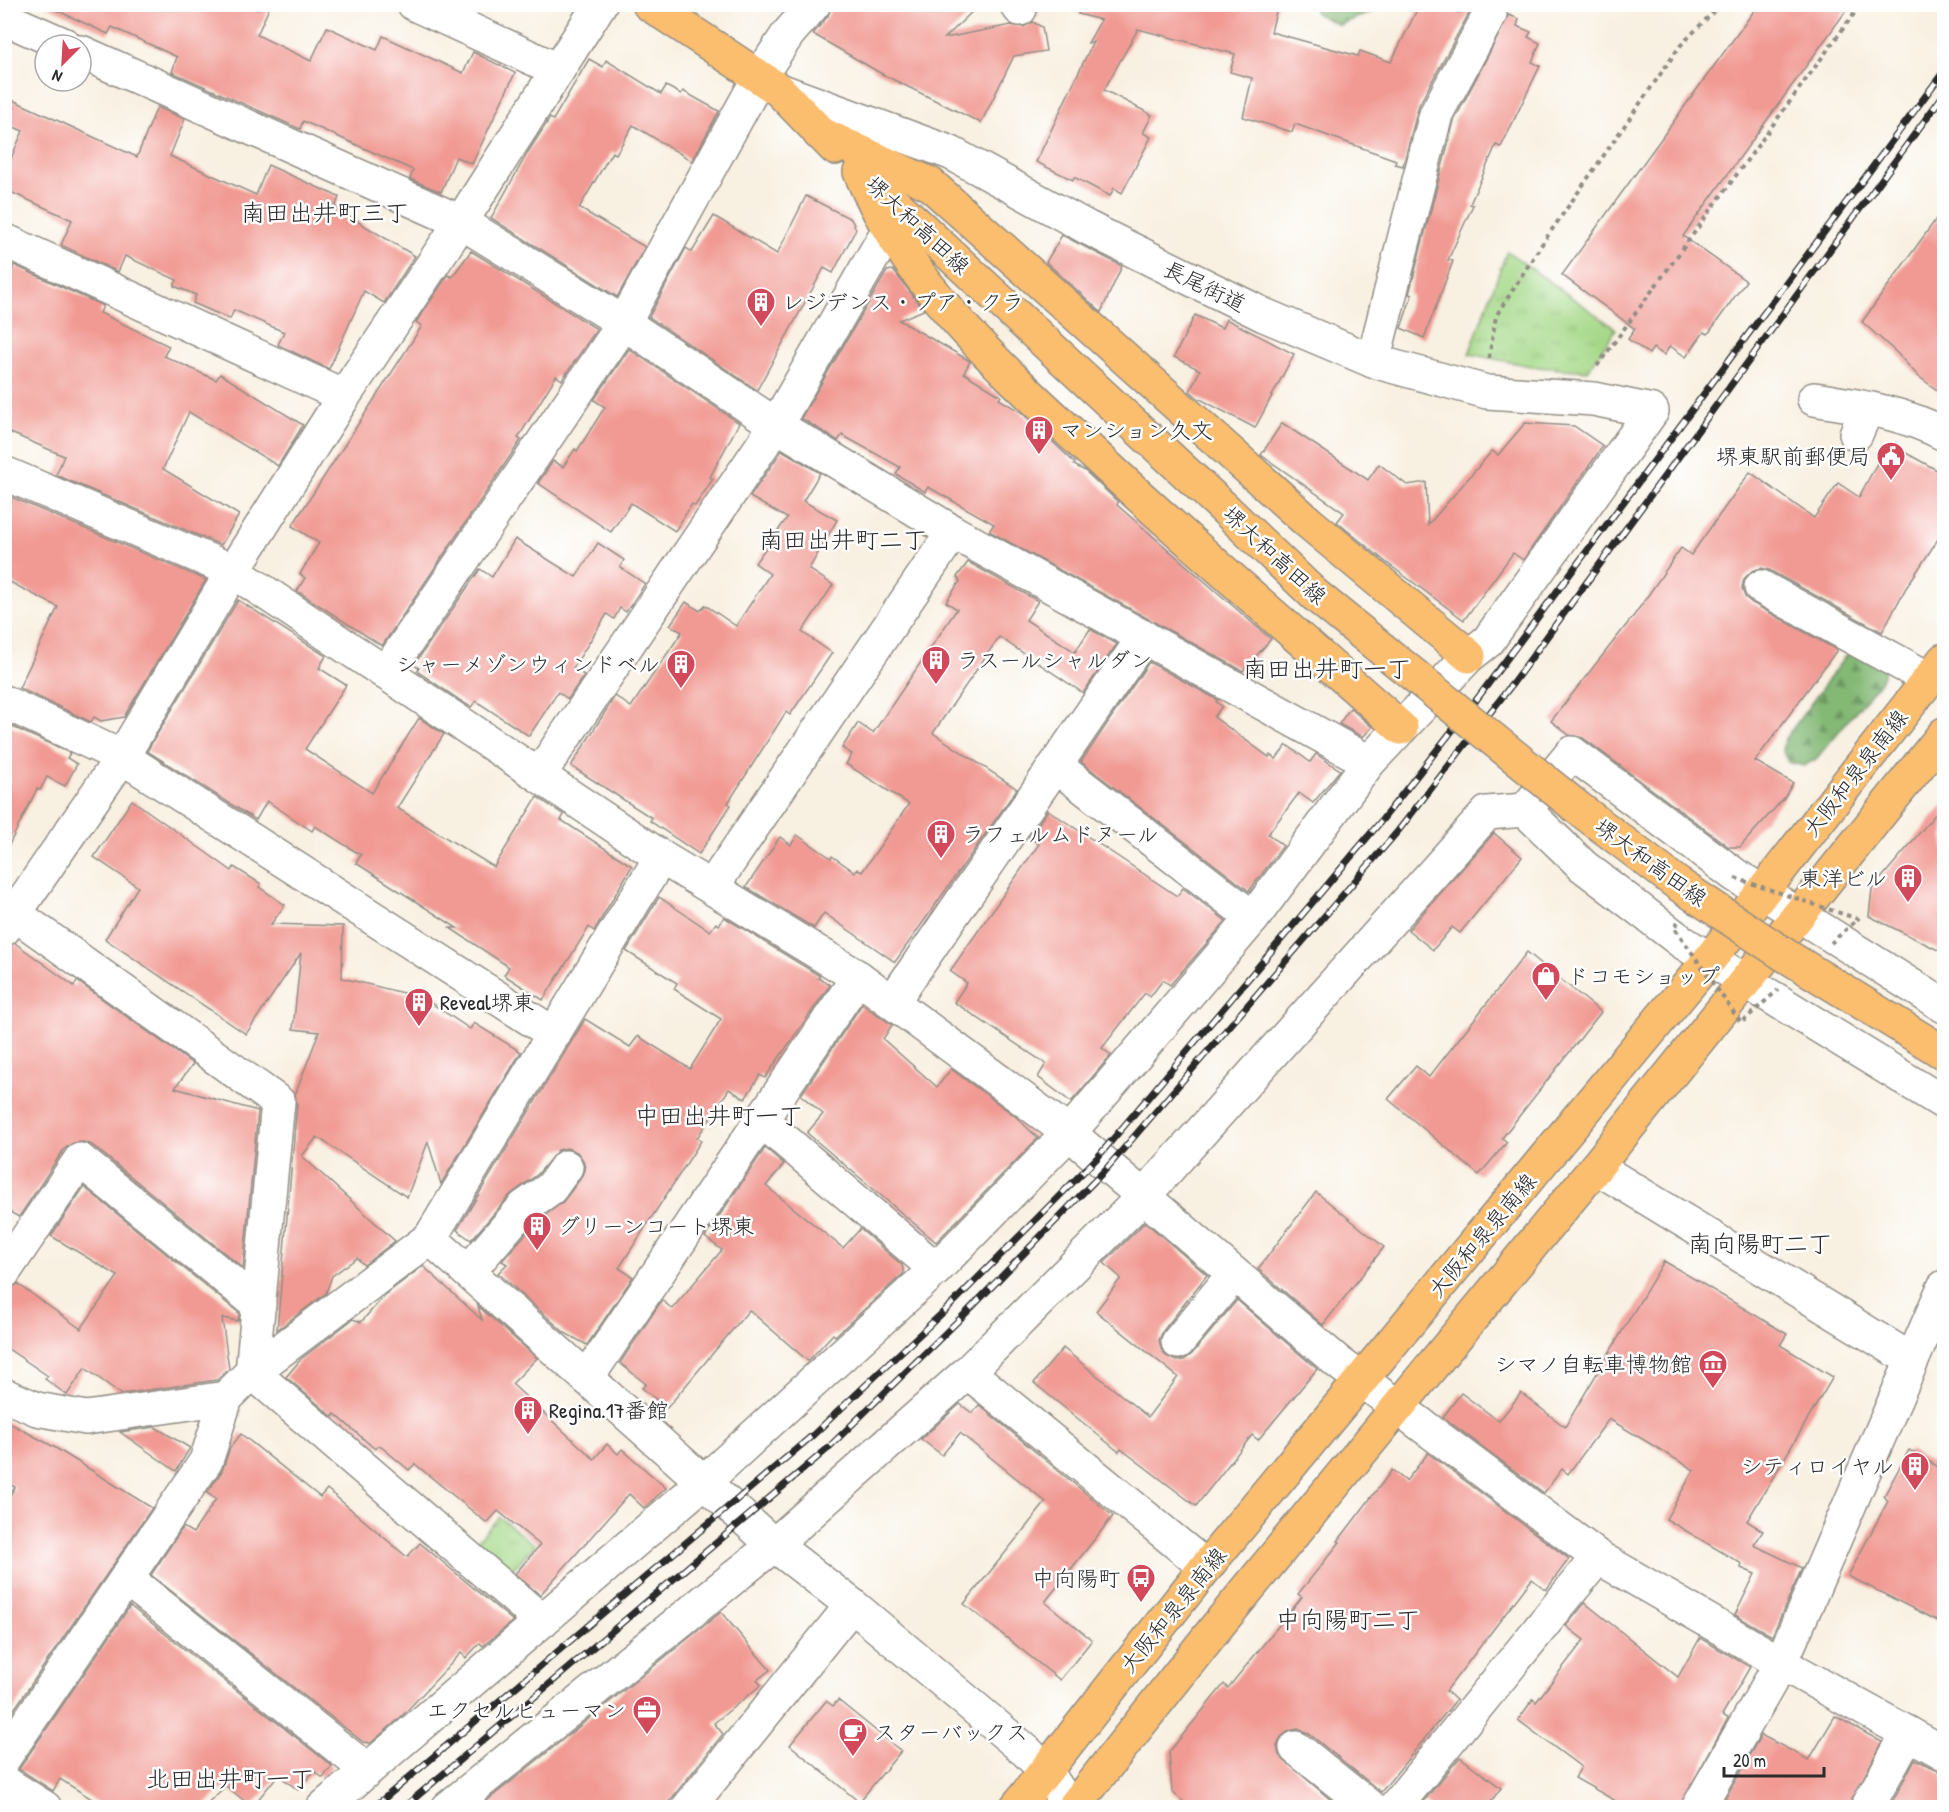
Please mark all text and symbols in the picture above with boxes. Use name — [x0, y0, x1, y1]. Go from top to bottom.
north arrow — [33, 33, 93, 93]
text: N — [48, 65, 65, 88]
street label: 堺大和高田線 — [859, 169, 977, 281]
district label: 南田出井町三丁 — [241, 196, 409, 228]
street label: 長尾街道 — [1159, 253, 1251, 319]
building icon: レジデンス・プア・クラ — [745, 286, 777, 328]
place label: レジデンス・プア・クラ — [782, 287, 1024, 317]
building icon: マンション久文 — [1023, 414, 1055, 456]
place label: マンション久文 — [1060, 415, 1213, 445]
public building icon: 堺東駅前郵便局 — [1875, 440, 1907, 482]
place label: 堺東駅前郵便局 — [1716, 441, 1870, 471]
street label: 堺大和高田線 — [1216, 499, 1334, 611]
district label: 南田出井町二丁 — [759, 523, 927, 555]
building icon: ラスールシャルダン — [920, 644, 952, 686]
place label: ラスールシャルダン — [957, 645, 1152, 675]
building icon: シャーメゾンウィンドベル — [665, 648, 697, 690]
place label: シャーメゾンウィンドベル — [396, 649, 660, 679]
district label: 南田出井町一丁 — [1243, 652, 1411, 684]
street label: 大阪和泉泉南線 — [1796, 703, 1914, 843]
street label: 堺大和高田線 — [1589, 811, 1713, 913]
building icon: ラフェルムドヌール — [925, 818, 957, 860]
place label: ラフェルムドヌール — [962, 819, 1159, 849]
building icon: 東洋ビル — [1892, 862, 1924, 904]
place label: 東洋ビル — [1799, 863, 1887, 893]
shop icon: ドコモショップ — [1530, 960, 1562, 1002]
place label: ドコモショップ — [1567, 961, 1720, 991]
building icon: Reveal堺東 — [403, 986, 435, 1028]
place label: Reveal堺東 — [440, 987, 535, 1017]
district label: 中田出井町一丁 — [635, 1099, 803, 1131]
street label: 大阪和泉泉南線 — [1421, 1166, 1543, 1304]
building icon: グリーンコート堺東 — [521, 1210, 553, 1252]
place label: グリーンコート堺東 — [558, 1211, 755, 1241]
district label: 南向陽町二丁 — [1688, 1227, 1832, 1259]
museum icon: シマノ自転車博物館 — [1697, 1348, 1729, 1390]
place label: シマノ自転車博物館 — [1494, 1349, 1692, 1379]
building icon: Regina.17番館 — [512, 1394, 544, 1436]
place label: Regina.17番館 — [549, 1395, 669, 1425]
building icon: シティロイヤル — [1899, 1450, 1931, 1492]
place label: シティロイヤル — [1740, 1451, 1894, 1481]
street label: 大阪和泉泉南線 — [1113, 1541, 1233, 1679]
bus stop icon: 中向陽町 — [1125, 1562, 1157, 1604]
place label: 中向陽町 — [1032, 1563, 1120, 1593]
district label: 中向陽町二丁 — [1276, 1603, 1420, 1635]
office icon: エクセルヒューマン — [631, 1694, 663, 1736]
place label: エクセルヒューマン — [427, 1695, 626, 1725]
cafe icon: スターバックス — [837, 1716, 869, 1758]
place label: スターバックス — [874, 1717, 1028, 1747]
scale bar — [1724, 1740, 1824, 1778]
text: 20 m — [1733, 1748, 1766, 1773]
district label: 北田出井町一丁 — [146, 1762, 314, 1794]

